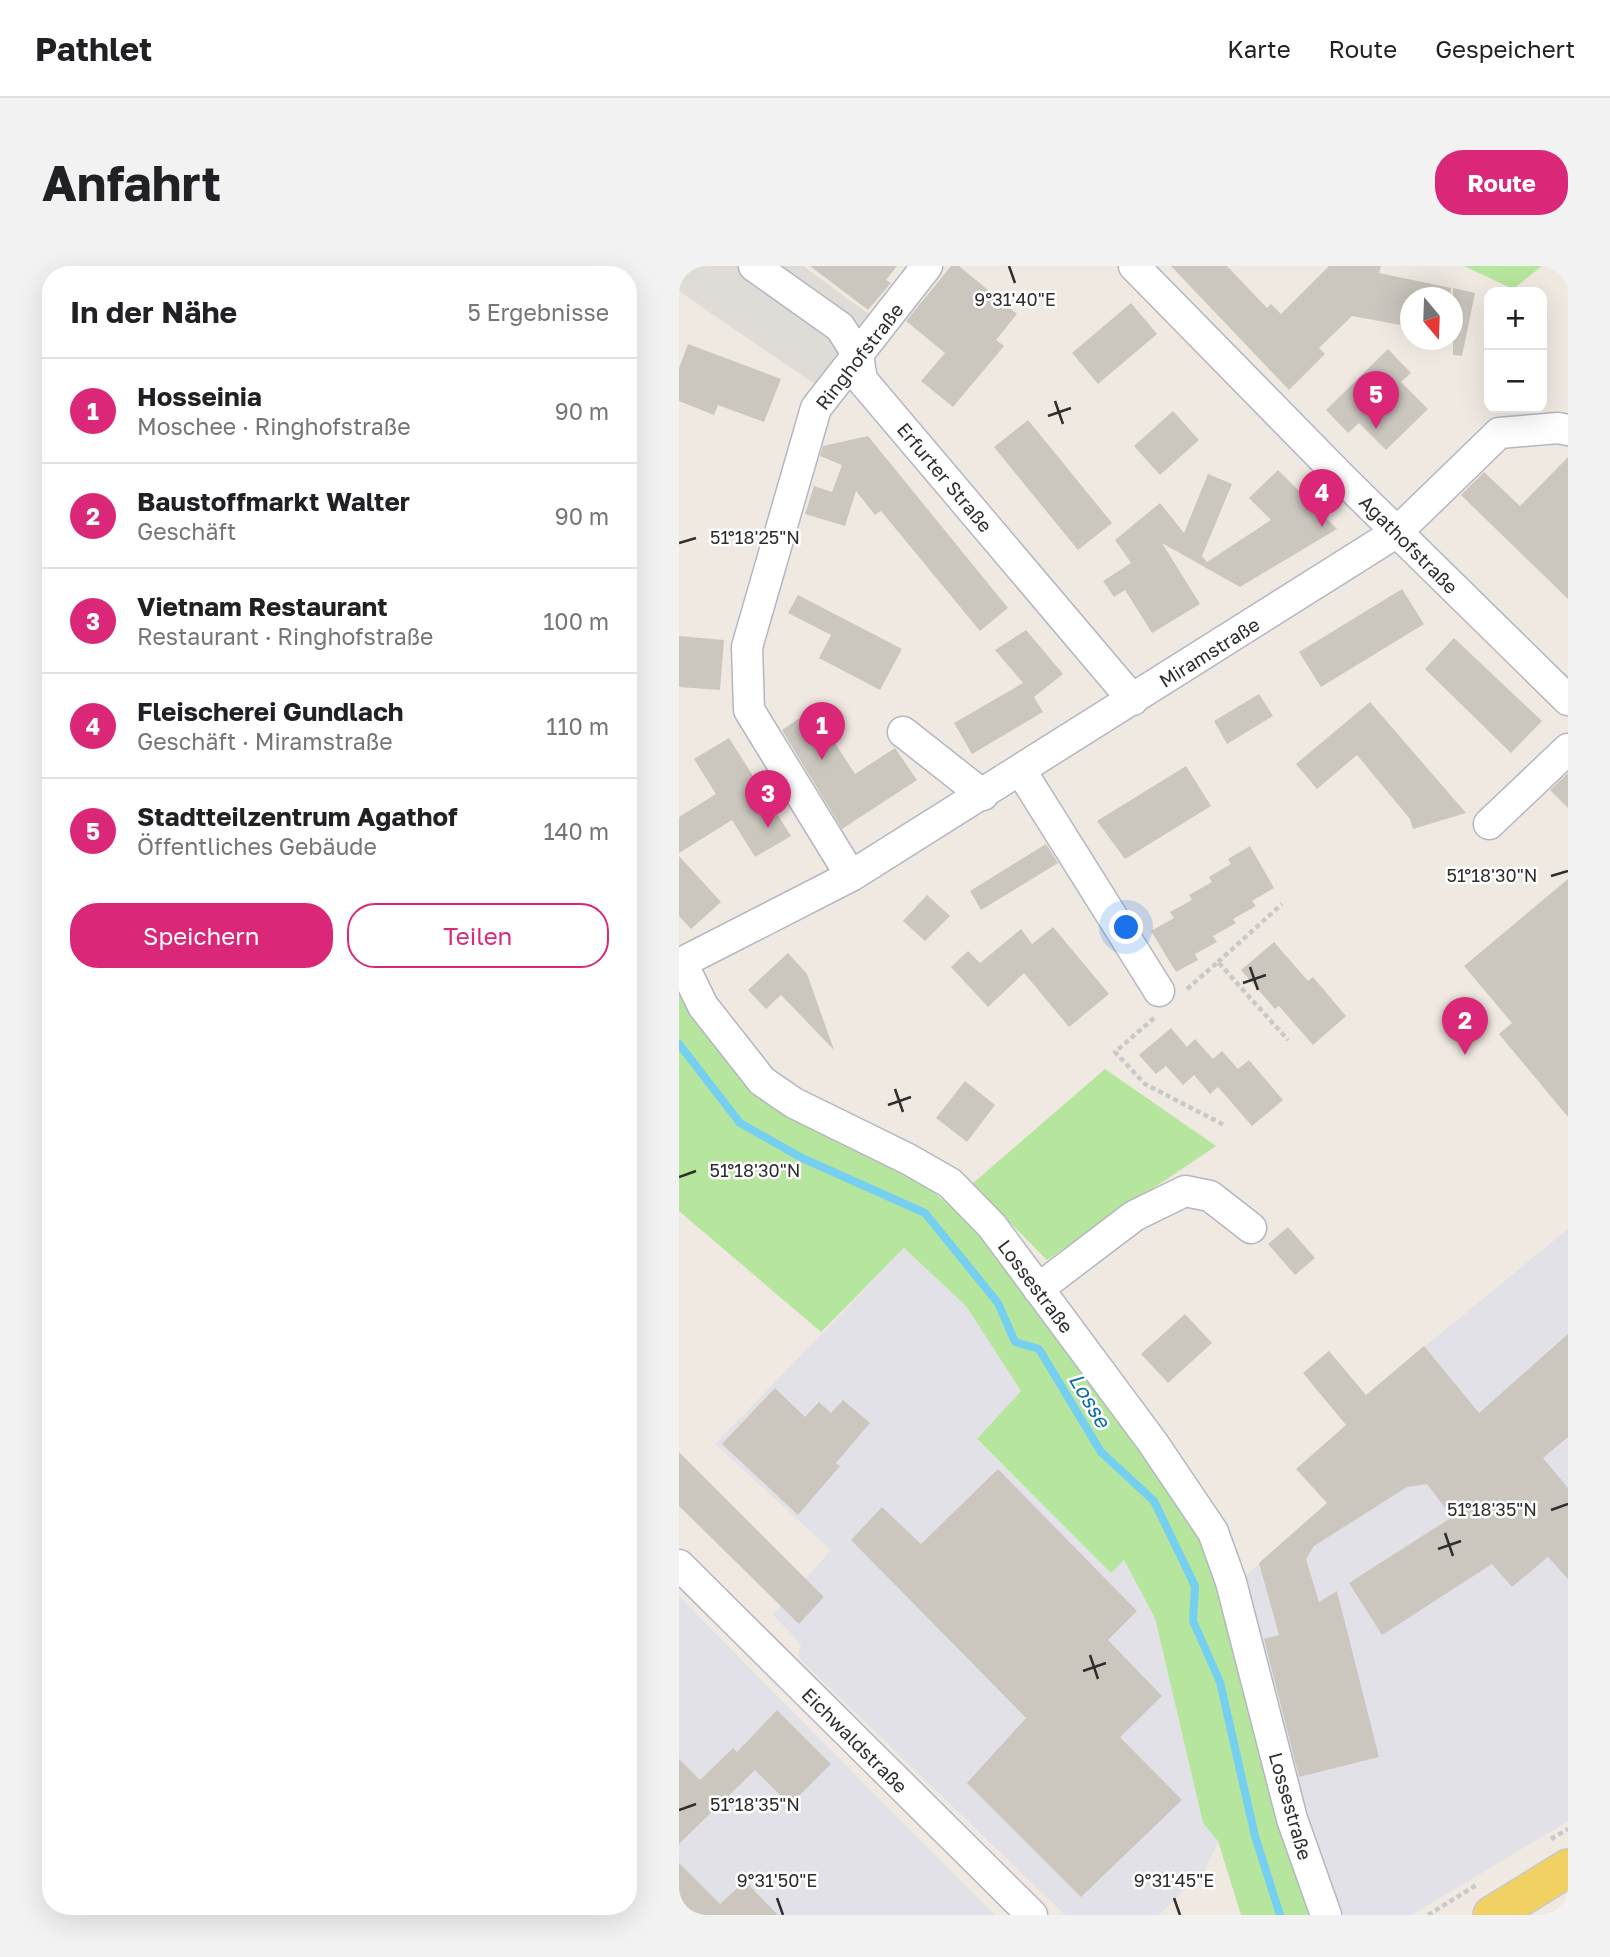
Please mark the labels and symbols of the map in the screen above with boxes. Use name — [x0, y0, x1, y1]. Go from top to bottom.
north arrow — [1400, 287, 1463, 350]
text: 9°31'40"E — [974, 288, 1056, 310]
street label: Ringhofstraße — [810, 298, 908, 414]
pin: 5 — [1353, 371, 1399, 429]
street label: Erfurter Straße — [893, 418, 997, 536]
pin: 4 — [1299, 469, 1345, 527]
street label: Agathofstraße — [1355, 490, 1463, 598]
text: 51°18'25"N — [710, 526, 800, 548]
street label: Miramstraße — [1155, 612, 1263, 692]
pin: 1 — [799, 702, 845, 760]
pin: 3 — [745, 770, 791, 828]
text: 51°18'30"N — [1447, 864, 1537, 886]
your location — [1109, 910, 1143, 944]
pin: 2 — [1442, 997, 1488, 1055]
text: 51°18'30"N — [710, 1159, 800, 1181]
street label: Lossestraße — [993, 1235, 1079, 1337]
water label: Losse — [1064, 1368, 1117, 1433]
text: 51°18'35"N — [1447, 1498, 1537, 1520]
street label: Eichwaldstraße — [798, 1683, 912, 1797]
street label: Lossestraße — [1265, 1750, 1317, 1862]
text: 51°18'35"N — [710, 1793, 800, 1815]
text: 9°31'50"E — [737, 1869, 817, 1891]
text: 9°31'45"E — [1134, 1869, 1214, 1891]

